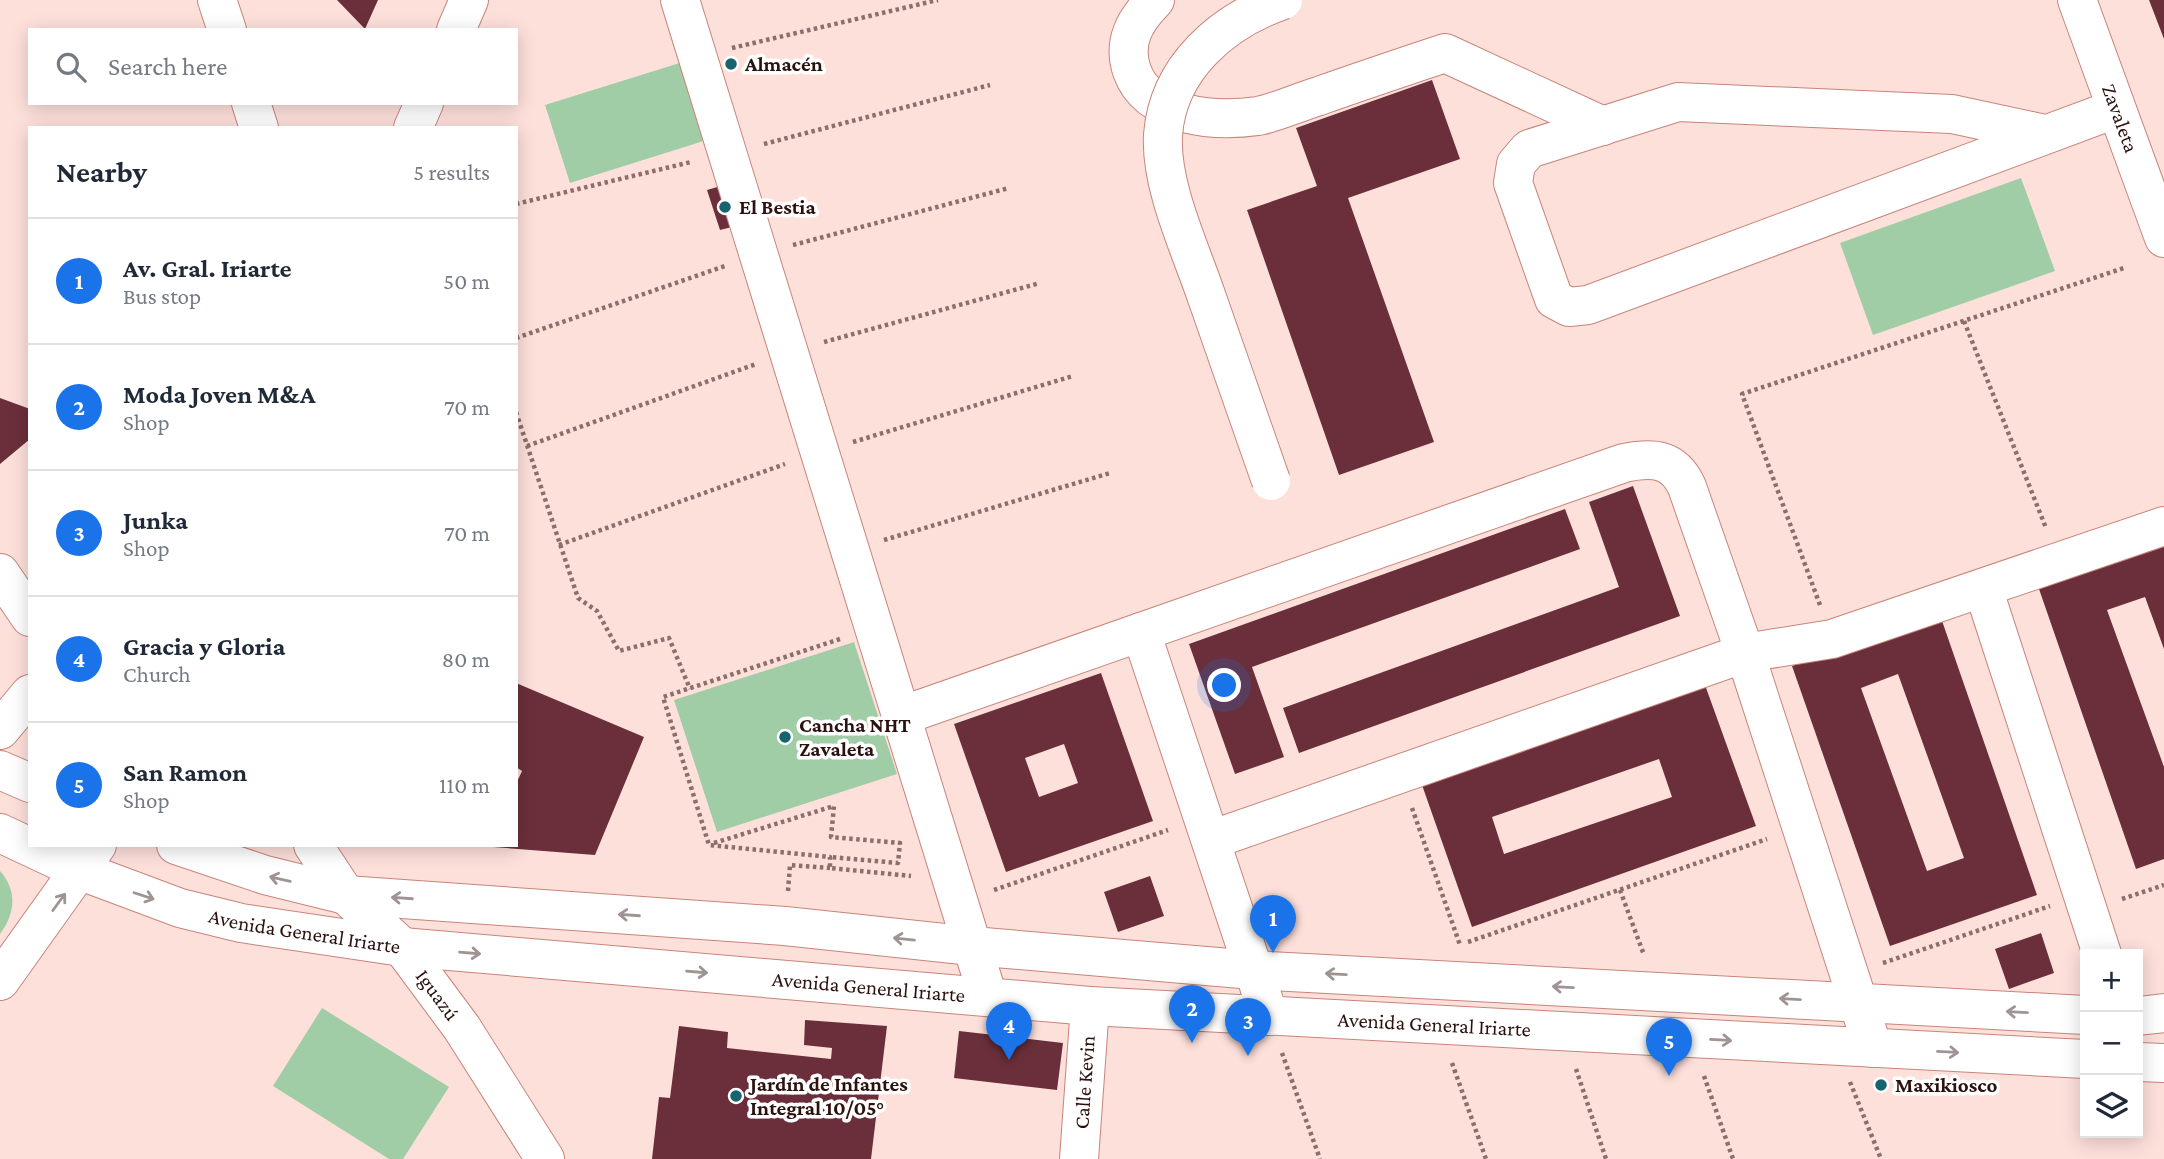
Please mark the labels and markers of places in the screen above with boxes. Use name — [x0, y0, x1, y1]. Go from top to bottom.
place label: Almacén — [744, 52, 823, 76]
marker: Almacén — [723, 56, 739, 72]
place label: El Bestia — [739, 195, 816, 219]
marker: El Bestia — [717, 199, 733, 215]
place label: Cancha NHT Zavaleta — [799, 713, 911, 761]
marker: Cancha NHT Zavaleta — [777, 729, 793, 745]
pin: 1 — [1250, 895, 1296, 953]
pin: 2 — [1169, 985, 1215, 1043]
pin: 3 — [1225, 998, 1271, 1056]
pin: 4 — [986, 1002, 1032, 1060]
pin: 5 — [1646, 1018, 1692, 1076]
place label: Jardín de Infantes Integral 10/05° — [748, 1072, 908, 1120]
place label: Maxikiosco — [1895, 1073, 1998, 1097]
marker: Maxikiosco — [1873, 1077, 1889, 1093]
marker: Jardín de Infantes Integral 10/05° — [728, 1088, 744, 1104]

